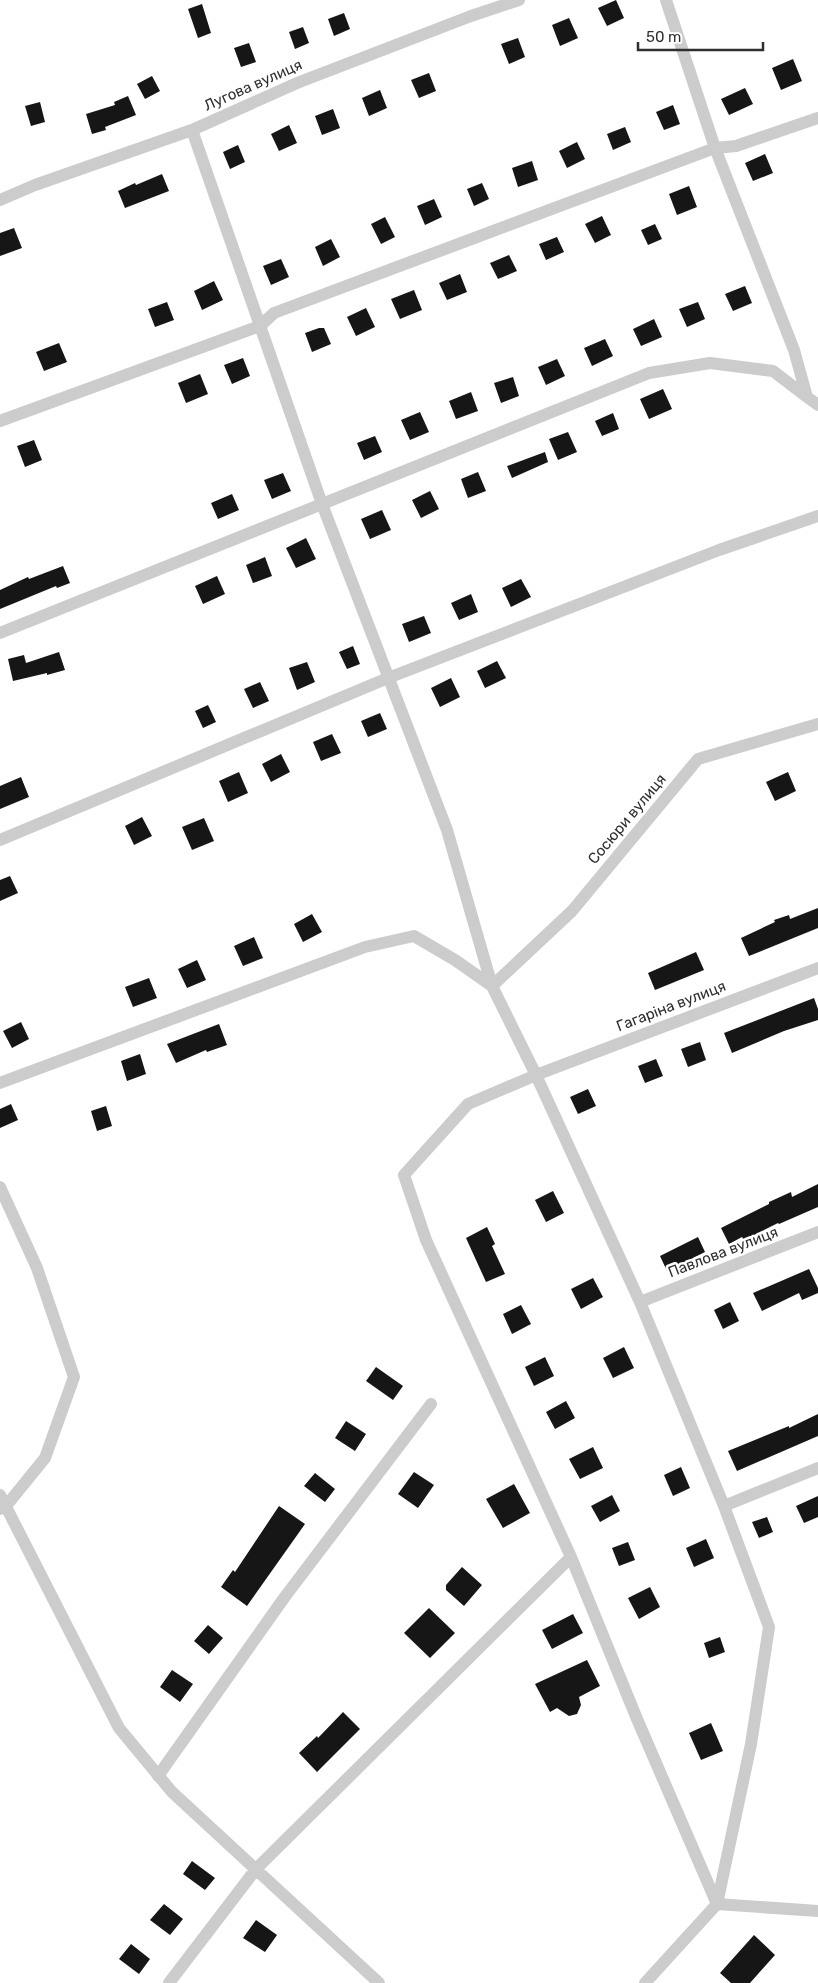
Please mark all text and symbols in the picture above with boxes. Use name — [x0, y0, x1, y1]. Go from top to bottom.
scale bar — [638, 20, 763, 52]
text: 50 m — [646, 28, 681, 46]
street label: Лугова вулиця — [201, 55, 305, 115]
street label: Сосюри вулиця — [584, 770, 670, 868]
street label: Гагаріна вулиця — [614, 977, 728, 1035]
street label: Павлова вулиця — [665, 1223, 781, 1281]

